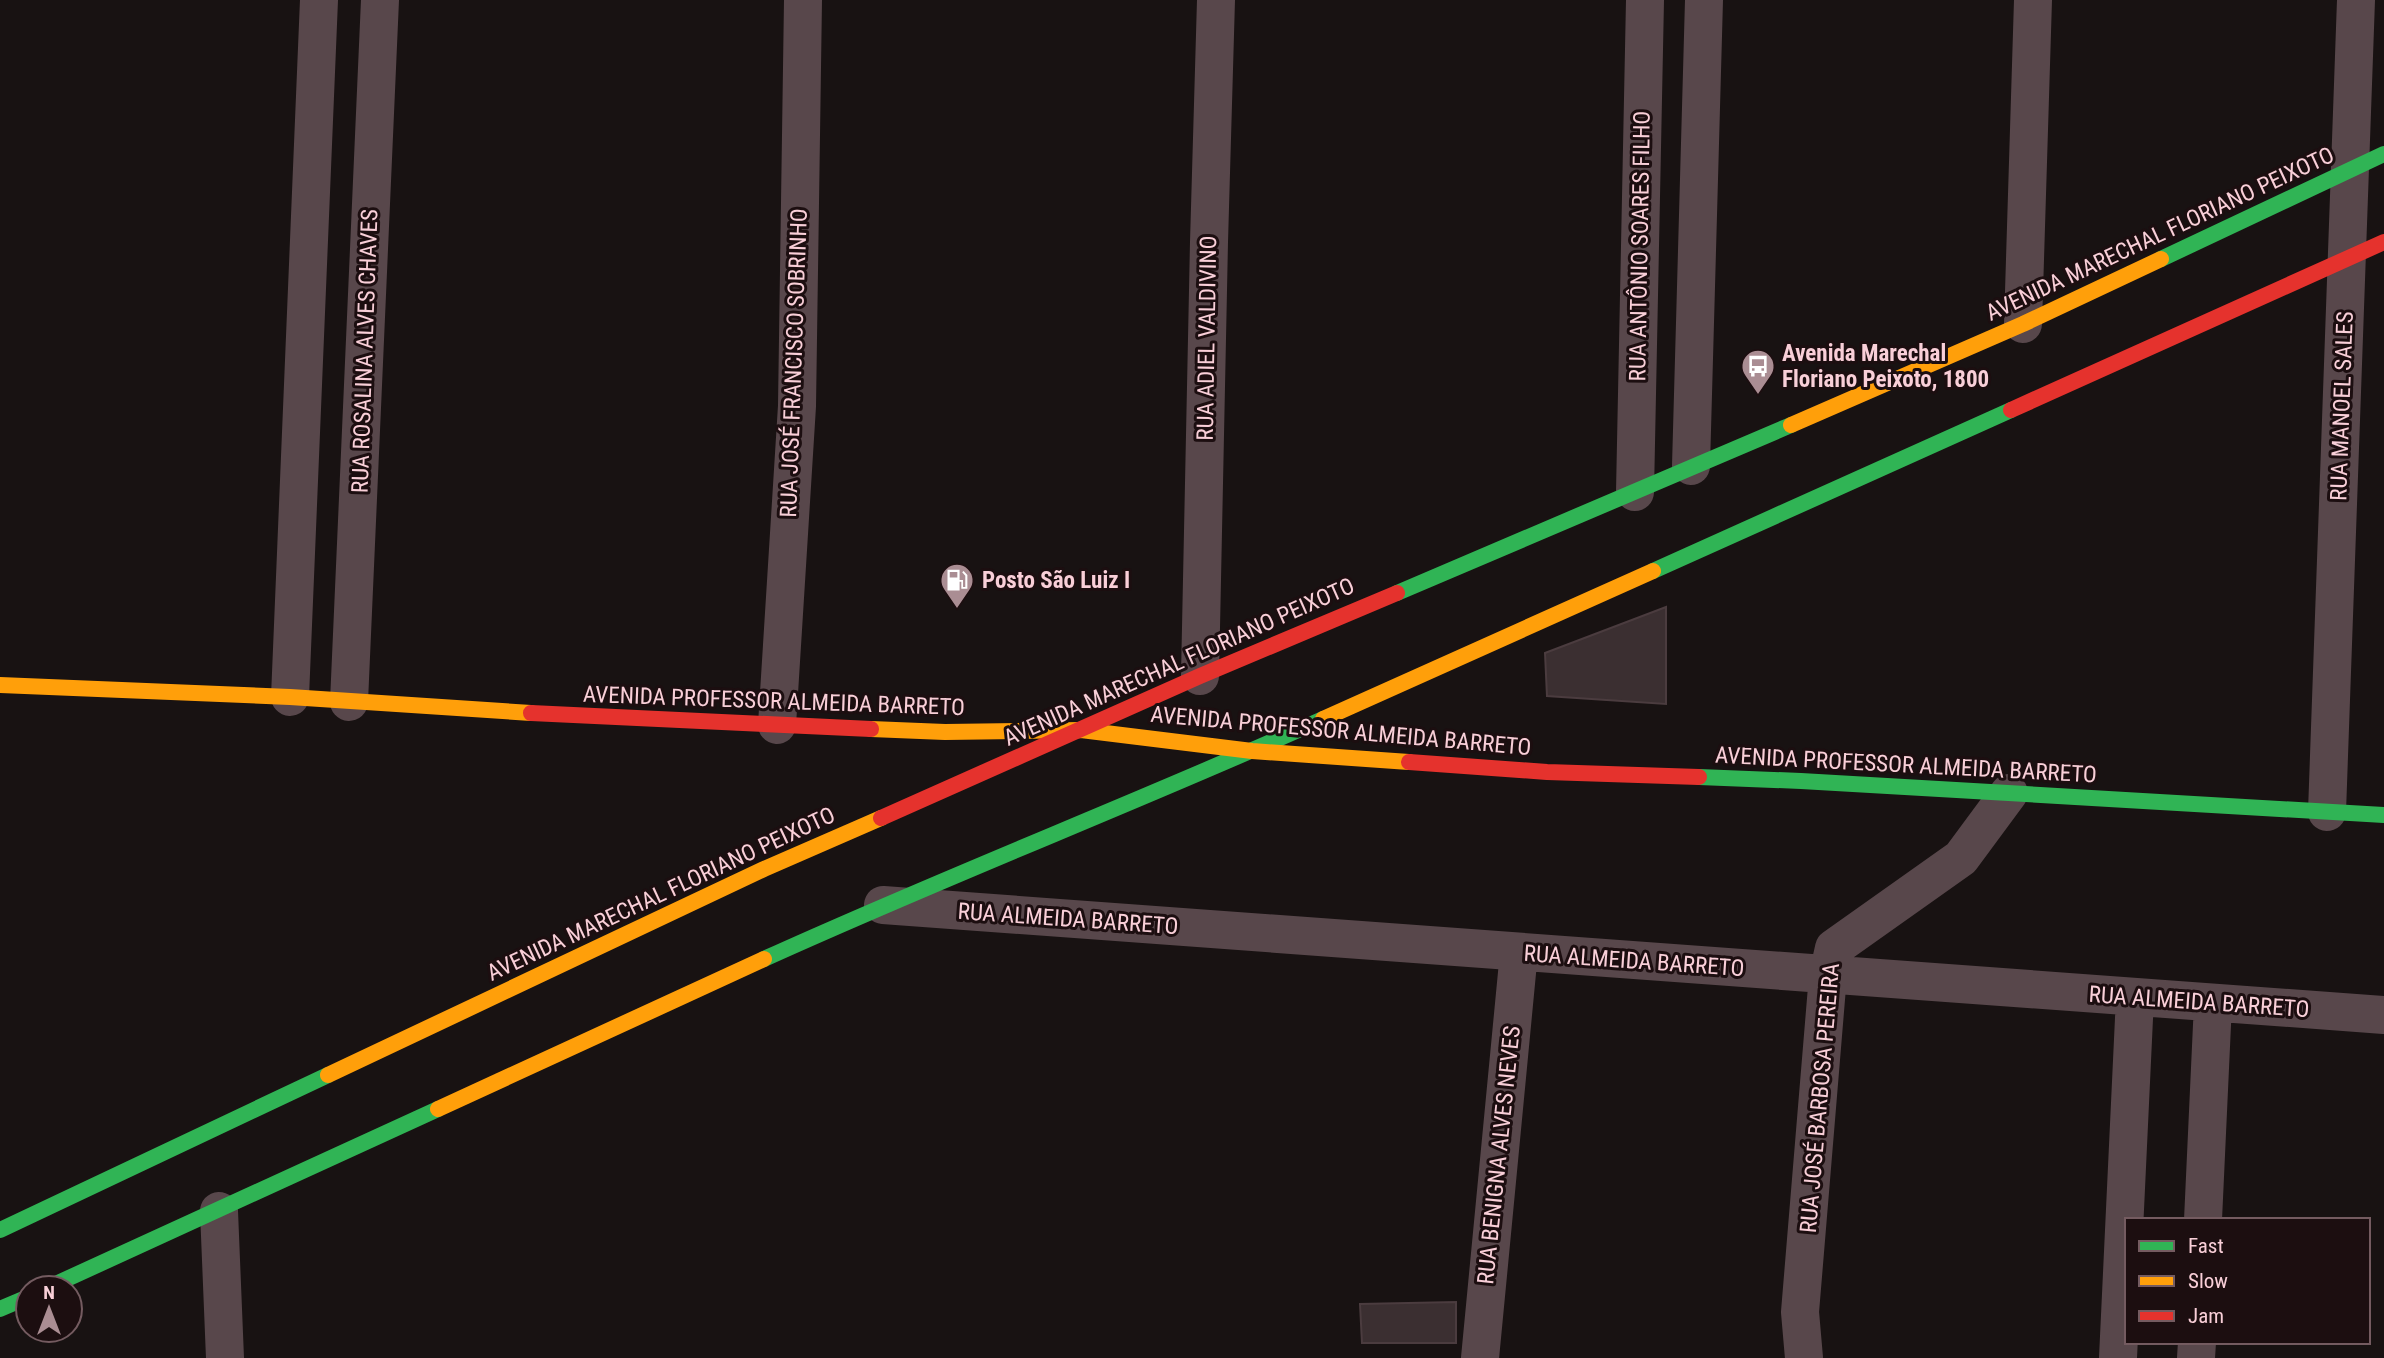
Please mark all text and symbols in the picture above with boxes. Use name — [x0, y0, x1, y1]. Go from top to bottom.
street label: RUA ANTÔNIO SOARES FILHO — [1623, 110, 1656, 382]
street label: AVENIDA MARECHAL FLORIANO PEIXOTO — [1982, 141, 2338, 327]
street label: RUA JOSÉ FRANCISCO SOBRINHO — [774, 208, 813, 518]
street label: RUA ROSALINA ALVES CHAVES — [347, 209, 383, 493]
street label: RUA ADIEL VALDIVINO — [1192, 235, 1222, 441]
street label: RUA MANOEL SALES — [2325, 311, 2359, 501]
place label: Avenida Marechal Floriano Peixoto, 1800 — [1782, 340, 1989, 393]
bus stop icon: Avenida Marechal Floriano Peixoto, 1800 — [1739, 347, 1777, 396]
fuel station icon: Posto São Luiz I — [938, 561, 976, 610]
place label: Posto São Luiz I — [982, 567, 1130, 594]
street label: AVENIDA MARECHAL FLORIANO PEIXOTO — [1000, 572, 1358, 752]
street label: AVENIDA PROFESSOR ALMEIDA BARRETO — [583, 681, 965, 721]
street label: AVENIDA PROFESSOR ALMEIDA BARRETO — [1150, 701, 1532, 761]
street label: AVENIDA PROFESSOR ALMEIDA BARRETO — [1715, 742, 2097, 788]
street label: AVENIDA MARECHAL FLORIANO PEIXOTO — [483, 801, 839, 987]
street label: RUA ALMEIDA BARRETO — [957, 898, 1179, 940]
street label: RUA ALMEIDA BARRETO — [1523, 940, 1745, 982]
street label: RUA JOSÉ BARBOSA PEREIRA — [1794, 962, 1845, 1234]
street label: RUA ALMEIDA BARRETO — [2088, 981, 2310, 1023]
street label: RUA BENIGNA ALVES NEVES — [1472, 1024, 1526, 1286]
legend — [2125, 1218, 2370, 1344]
text: Fast — [2188, 1234, 2224, 1258]
text: Slow — [2188, 1269, 2228, 1293]
north arrow — [14, 1274, 84, 1344]
text: N — [43, 1281, 55, 1304]
text: Jam — [2188, 1304, 2224, 1328]

